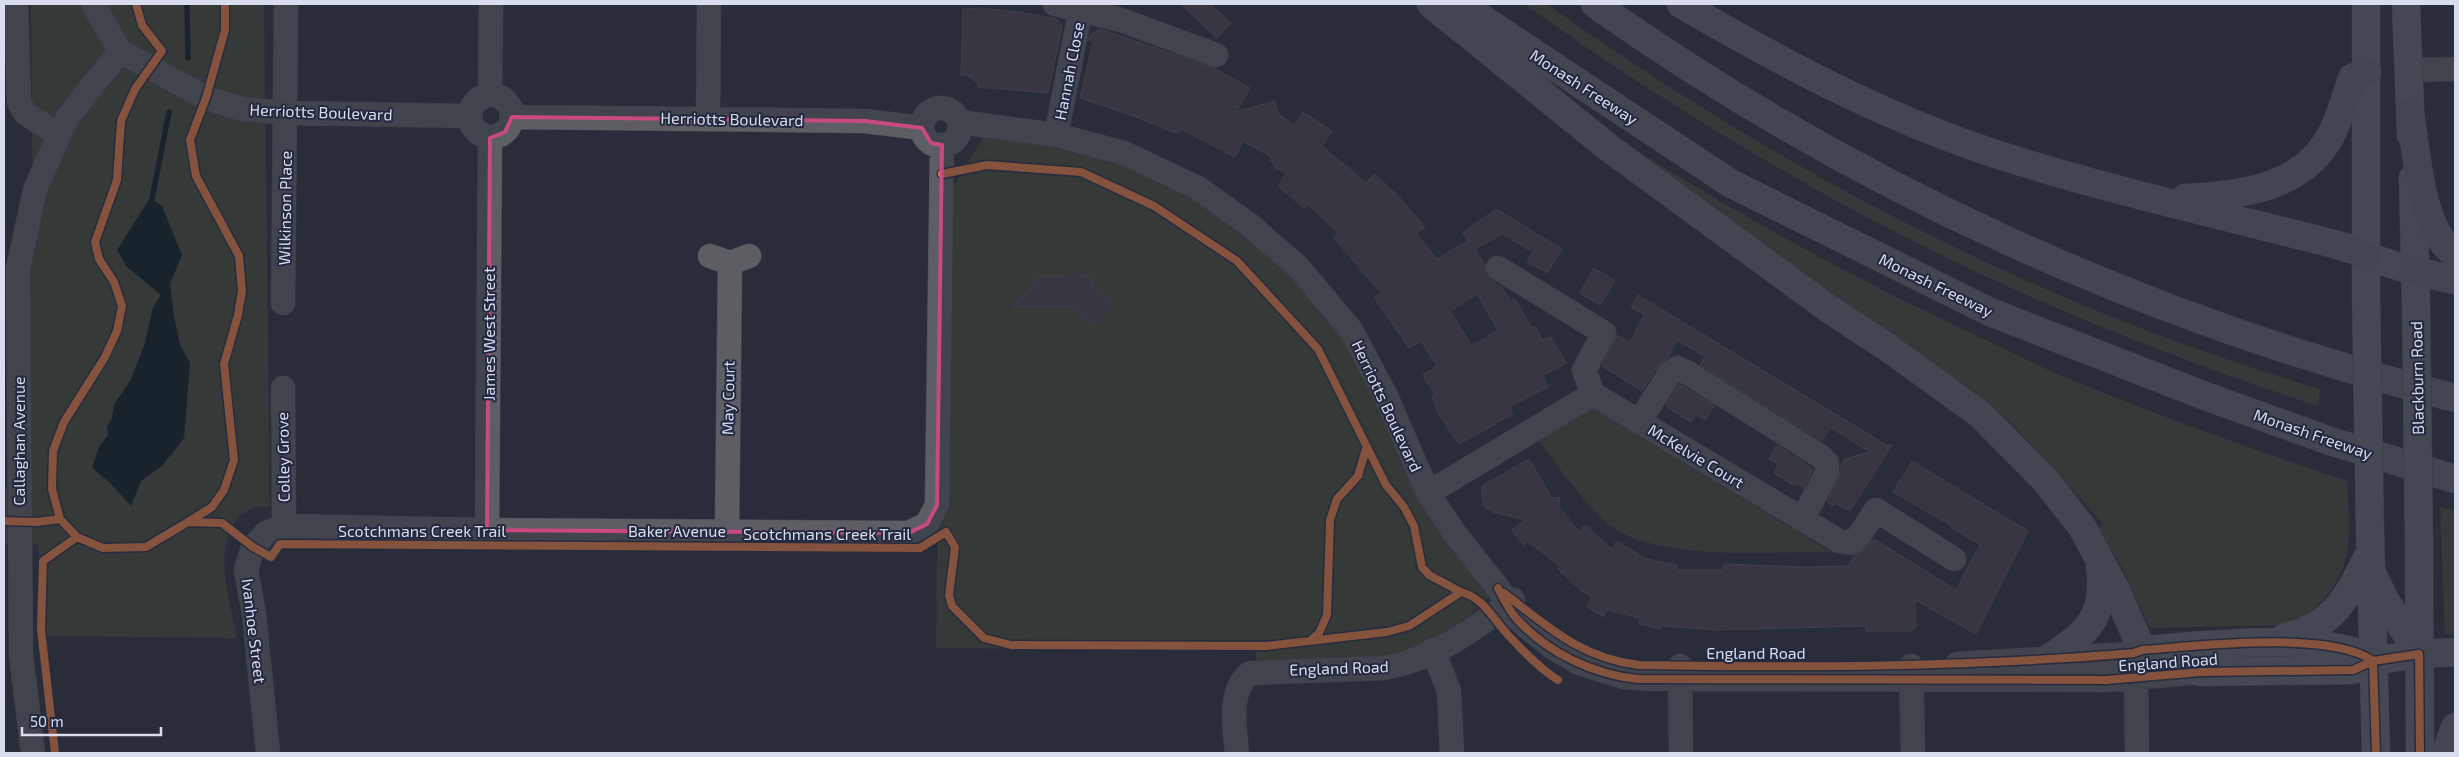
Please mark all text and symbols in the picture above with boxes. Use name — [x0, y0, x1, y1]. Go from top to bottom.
street label: Hannah Close — [1050, 20, 1087, 122]
street label: Monash Freeway — [1527, 45, 1642, 129]
street label: Herriotts Boulevard — [249, 100, 393, 123]
street label: Herriotts Boulevard — [660, 108, 804, 129]
street label: Wilkinson Place — [274, 151, 295, 265]
street label: Monash Freeway — [1876, 249, 1997, 321]
street label: James West Street — [479, 267, 498, 401]
street label: Blackburn Road — [2406, 321, 2427, 435]
street label: Herriotts Boulevard — [1349, 337, 1426, 475]
street label: May Court — [717, 361, 738, 435]
street label: Callaghan Avenue — [9, 376, 28, 506]
street label: Monash Freeway — [2251, 404, 2376, 463]
street label: Colley Grove — [272, 412, 293, 502]
street label: McKelvie Court — [1645, 419, 1748, 492]
street label: Scotchmans Creek Trail — [338, 521, 506, 540]
street label: Baker Avenue — [628, 521, 726, 540]
street label: Scotchmans Creek Trail — [743, 524, 911, 543]
street label: Ivanhoe Street — [239, 577, 270, 685]
street label: England Road — [1706, 643, 1806, 662]
street label: England Road — [2118, 649, 2218, 674]
street label: England Road — [1289, 656, 1389, 679]
scale bar — [22, 704, 161, 736]
text: 50 m — [30, 712, 64, 730]

